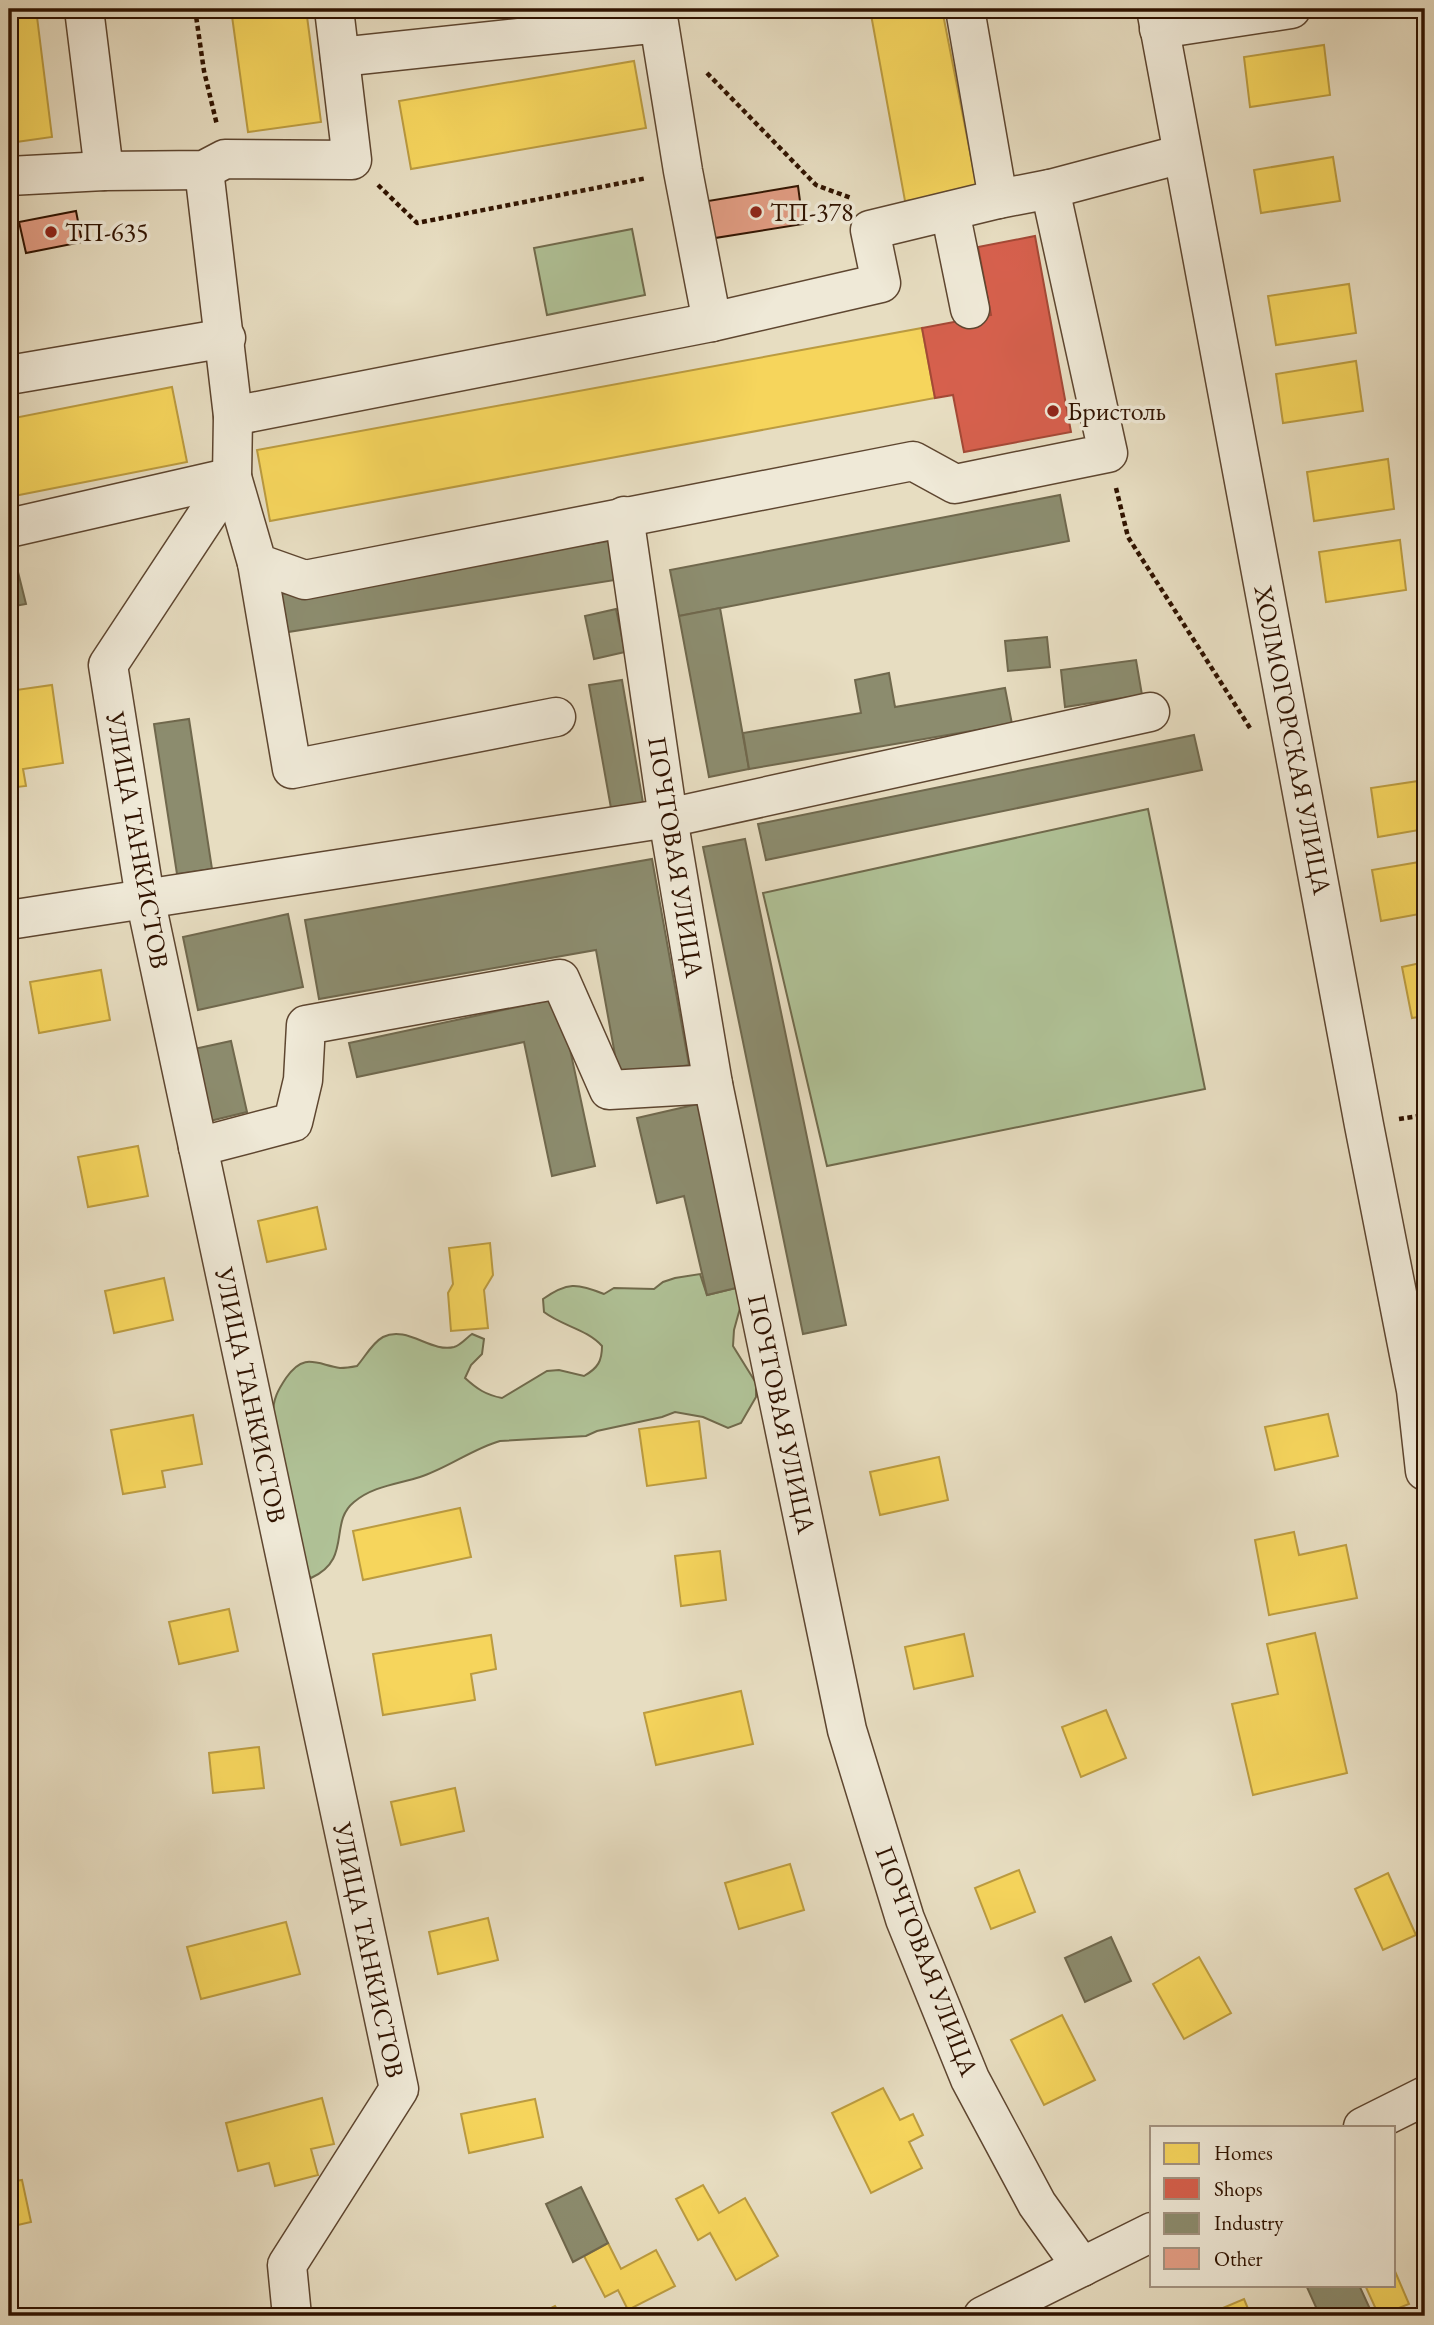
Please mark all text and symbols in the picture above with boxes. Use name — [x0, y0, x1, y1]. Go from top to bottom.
place label: ТП-378 — [770, 195, 854, 229]
marker: ТП-378 — [748, 204, 764, 220]
place label: ТП-635 — [65, 215, 149, 249]
marker: ТП-635 — [43, 224, 59, 240]
place label: Бристоль — [1067, 394, 1166, 428]
marker: Бристоль — [1045, 403, 1061, 419]
street label: ХОЛМОГОРСКАЯ УЛИЦА — [1246, 582, 1340, 898]
street label: УЛИЦА ТАНКИСТОВ — [98, 708, 177, 971]
street label: ПОЧТОВАЯ УЛИЦА — [640, 734, 712, 981]
street label: УЛИЦА ТАНКИСТОВ — [207, 1263, 295, 1526]
street label: ПОЧТОВАЯ УЛИЦА — [740, 1291, 824, 1538]
street label: УЛИЦА ТАНКИСТОВ — [325, 1818, 413, 2081]
street label: ПОЧТОВАЯ УЛИЦА — [867, 1841, 987, 2082]
legend — [1150, 2126, 1396, 2286]
text: Homes — [1214, 2139, 1273, 2166]
text: Shops — [1214, 2175, 1263, 2202]
text: Industry — [1214, 2209, 1284, 2236]
text: Other — [1214, 2245, 1263, 2272]

